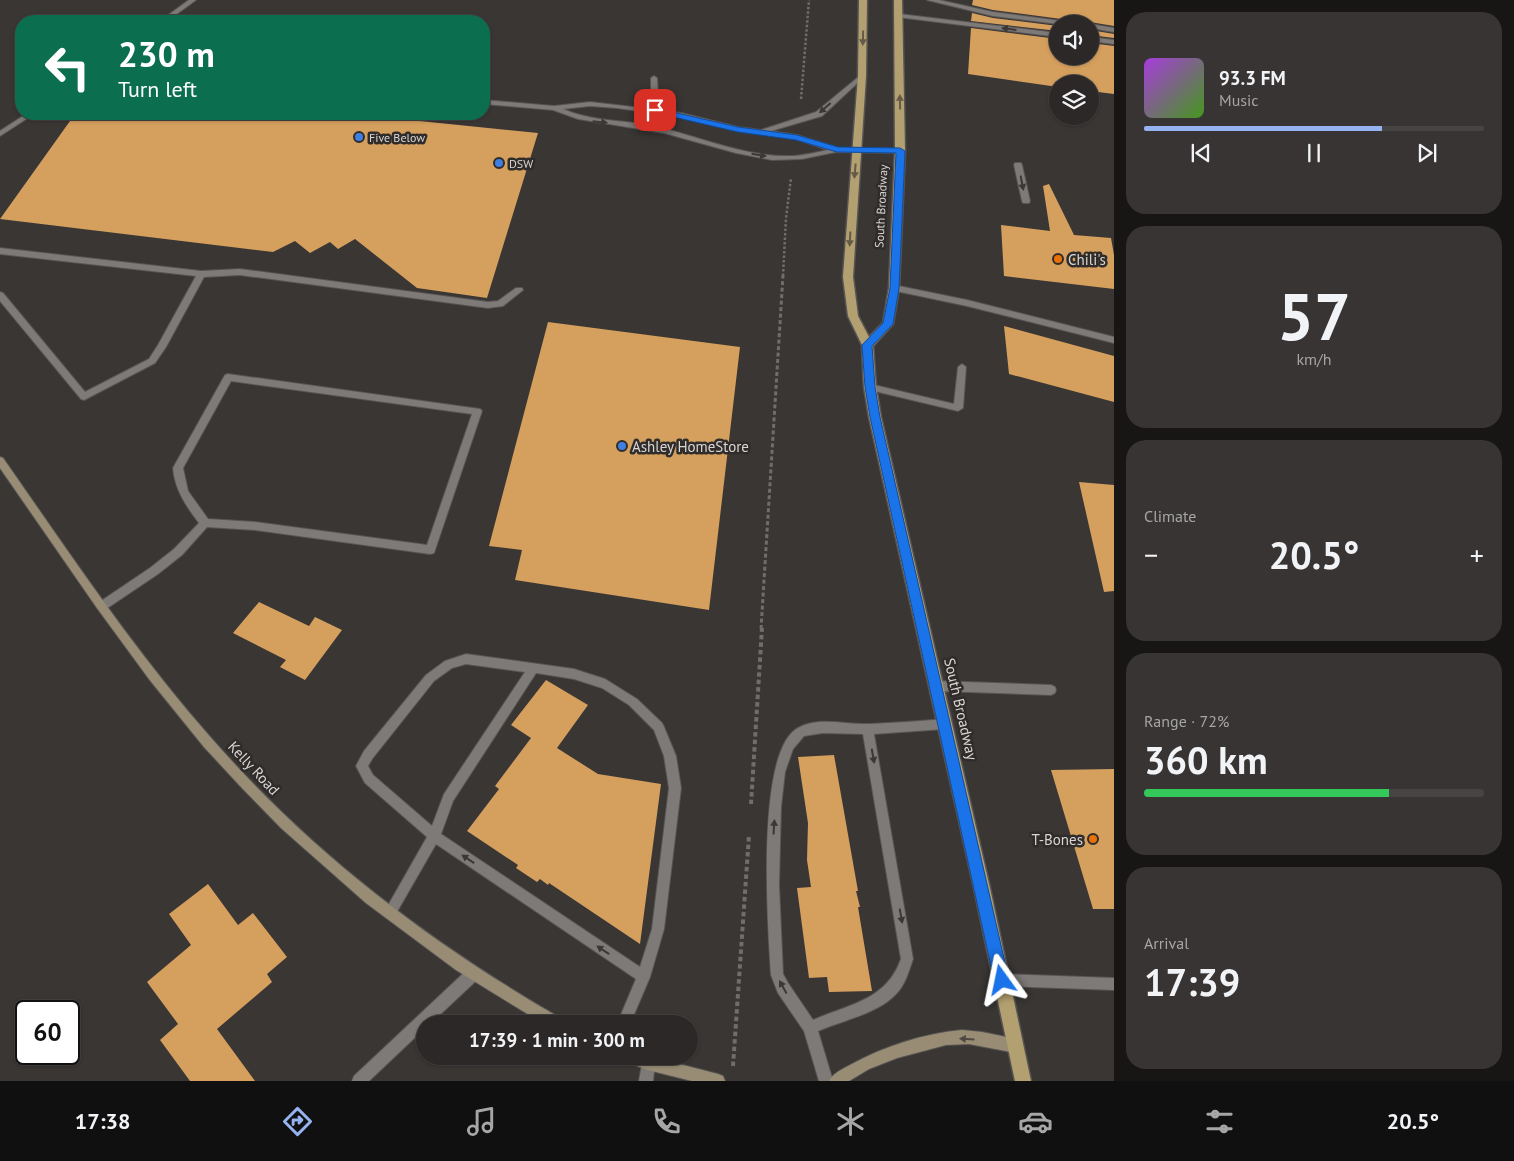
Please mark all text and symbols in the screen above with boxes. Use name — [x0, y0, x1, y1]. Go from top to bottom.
map controls — [1049, 15, 1099, 125]
button: sound — [1049, 15, 1099, 65]
one-way arrow — [1001, 24, 1017, 32]
one-way arrow — [859, 30, 867, 46]
text: 230 m — [118, 31, 215, 77]
icon: left — [35, 35, 100, 100]
text: 93.3 FM — [1219, 66, 1286, 90]
text: Turn left — [118, 75, 197, 103]
button: layers — [1049, 75, 1099, 125]
pin — [634, 89, 676, 131]
text: Music — [1219, 90, 1259, 110]
one-way arrow — [896, 94, 904, 110]
icon: arrive — [641, 96, 669, 124]
one-way arrow — [819, 103, 832, 114]
one-way arrow — [592, 118, 608, 126]
place label: Five Below — [369, 130, 425, 145]
marker: Five Below — [353, 131, 365, 143]
icon: previous — [1187, 139, 1215, 167]
icon: pause — [1300, 139, 1328, 167]
icon: next — [1413, 139, 1441, 167]
one-way arrow — [751, 151, 767, 159]
place label: DSW — [509, 156, 533, 171]
marker: DSW — [493, 157, 505, 169]
one-way arrow — [850, 163, 858, 179]
street label: South Broadway — [871, 164, 891, 248]
one-way arrow — [1018, 176, 1026, 191]
one-way arrow — [846, 231, 854, 247]
place label: Chili's — [1068, 250, 1106, 269]
marker: Chili's — [1052, 253, 1064, 265]
text: 57 — [1277, 274, 1351, 358]
text: km/h — [1296, 349, 1332, 369]
place label: Ashley HomeStore — [632, 437, 749, 456]
marker: Ashley HomeStore — [616, 440, 628, 452]
text: Climate — [1144, 506, 1196, 526]
text: 20.5° — [1269, 530, 1359, 579]
text: − — [1144, 536, 1158, 573]
text: + — [1470, 536, 1484, 573]
street label: South Broadway — [940, 656, 982, 762]
text: Range · 72% — [1144, 711, 1229, 731]
text: 360 km — [1144, 735, 1268, 784]
street label: Kelly Road — [224, 737, 284, 799]
one-way arrow — [869, 748, 877, 764]
one-way arrow — [771, 818, 779, 834]
place label: T-Bones — [1032, 830, 1083, 849]
marker: T-Bones — [1087, 833, 1099, 845]
one-way arrow — [461, 854, 475, 864]
one-way arrow — [898, 908, 906, 924]
text: Arrival — [1144, 933, 1189, 953]
one-way arrow — [596, 945, 610, 954]
position arrow — [975, 953, 1027, 1005]
text: 17:39 — [1144, 957, 1240, 1006]
one-way arrow — [779, 980, 787, 995]
speed limit sign: 60 — [15, 1000, 80, 1065]
text: 17:39 · 1 min · 300 m — [469, 1028, 645, 1052]
one-way arrow — [959, 1034, 975, 1042]
icon: directions — [280, 1104, 315, 1139]
icon: music — [464, 1104, 499, 1139]
icon: phone — [649, 1104, 684, 1139]
icon: climate — [833, 1104, 868, 1139]
icon: car — [1018, 1104, 1053, 1139]
icon: filters — [1202, 1104, 1237, 1139]
text: 17:38 — [75, 1107, 131, 1135]
text: 20.5° — [1387, 1107, 1439, 1135]

